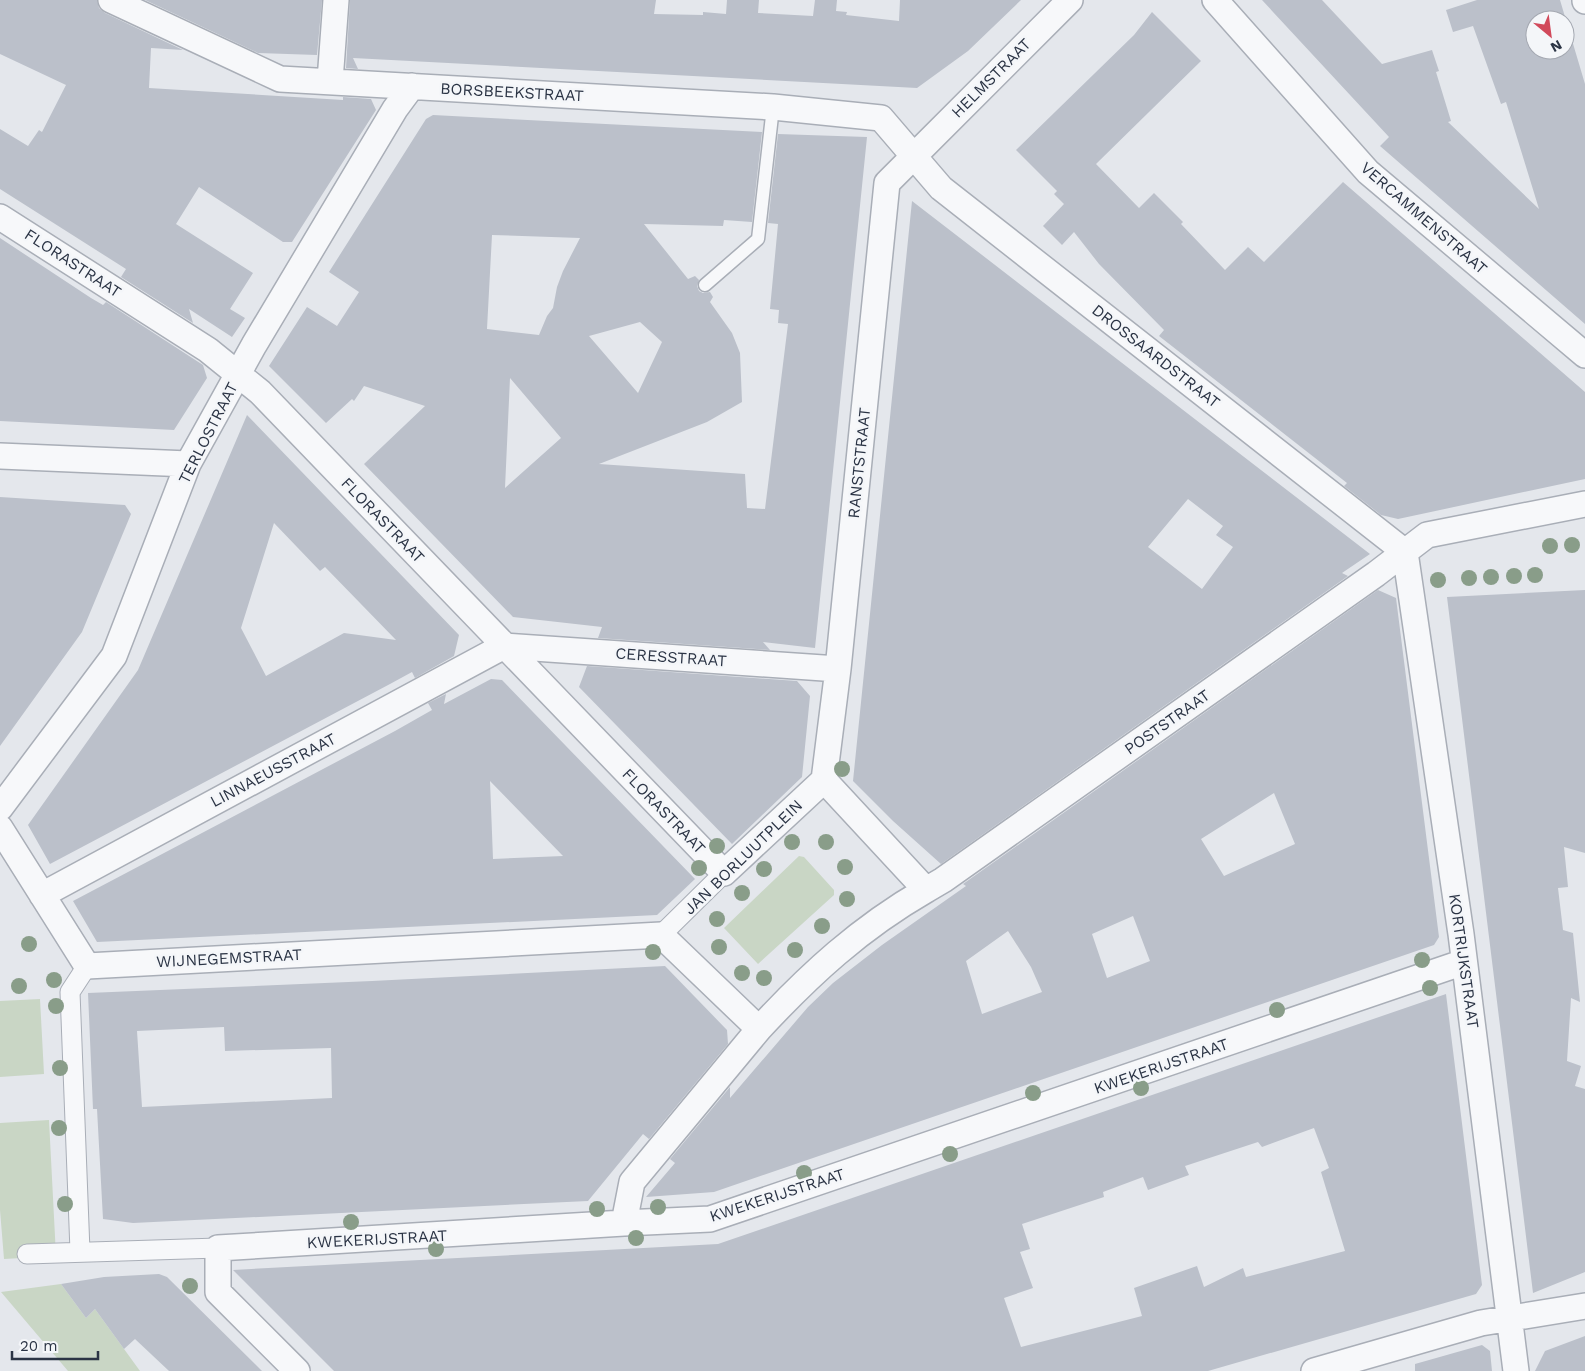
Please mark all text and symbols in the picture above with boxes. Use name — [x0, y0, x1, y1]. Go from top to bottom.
north arrow — [1525, 10, 1575, 60]
street label: HELMSTRAAT — [947, 34, 1035, 122]
text: N — [1548, 37, 1565, 56]
street label: BORSBEEKSTRAAT — [440, 79, 585, 105]
street label: VERCAMMENSTRAAT — [1357, 158, 1491, 278]
street label: FLORASTRAAT — [21, 225, 125, 301]
street label: DROSSAARDSTRAAT — [1088, 300, 1224, 412]
street label: TERLOSTRAAT — [174, 379, 242, 487]
street label: RANSTSTRAAT — [844, 406, 874, 519]
street label: FLORASTRAAT — [337, 473, 429, 567]
street label: CERESSTRAAT — [615, 644, 728, 670]
street label: POSTSTRAAT — [1121, 685, 1214, 758]
street label: LINNAEUSSTRAAT — [207, 729, 339, 811]
street label: FLORASTRAAT — [618, 764, 710, 858]
street label: JAN BORLUUTPLEIN — [680, 796, 806, 918]
street label: KORTRIJKSTRAAT — [1445, 892, 1483, 1030]
street label: WIJNEGEMSTRAAT — [156, 945, 303, 971]
street label: KWEKERIJSTRAAT — [1091, 1034, 1231, 1098]
street label: KWEKERIJSTRAAT — [707, 1164, 847, 1226]
street label: KWEKERIJSTRAAT — [306, 1226, 448, 1252]
scale bar — [12, 1328, 99, 1360]
text: 20 m — [20, 1337, 58, 1355]

